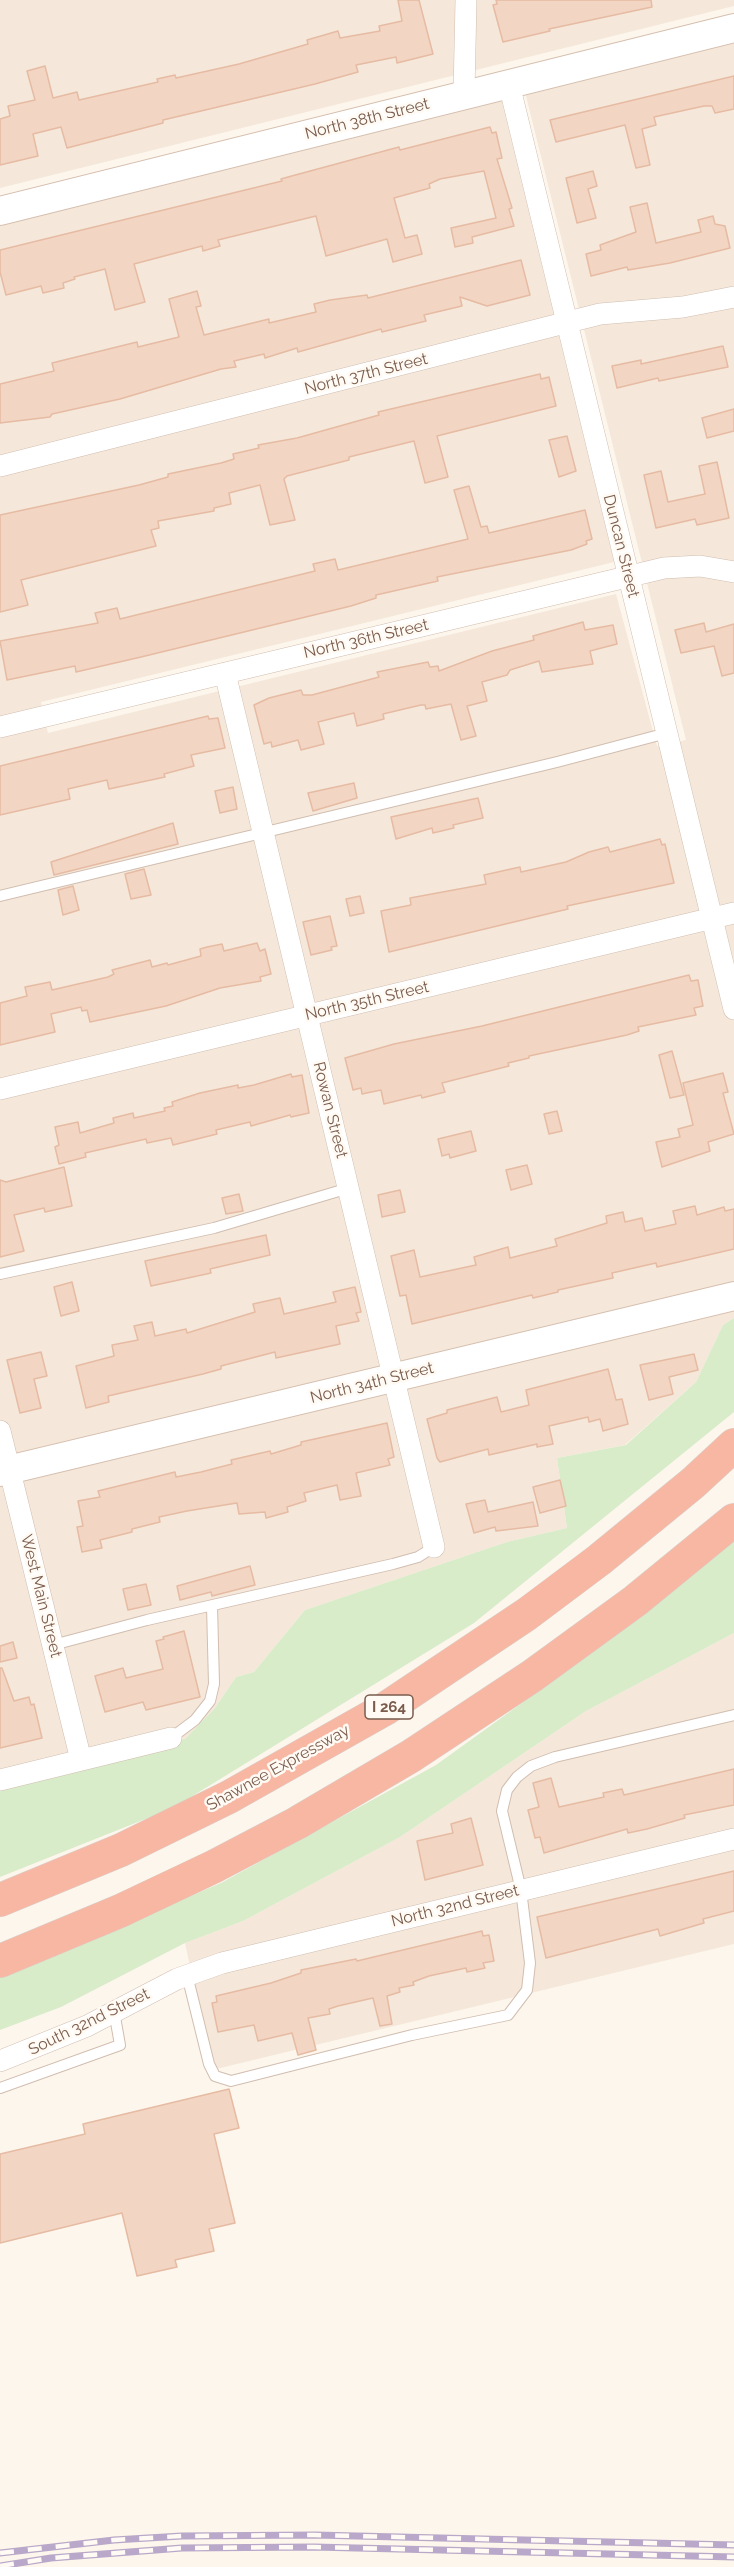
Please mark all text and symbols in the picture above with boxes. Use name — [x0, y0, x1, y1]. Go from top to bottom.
street label: North 38th Street — [303, 94, 431, 144]
street label: North 37th Street — [302, 349, 430, 399]
street label: Duncan Street — [599, 492, 643, 600]
street label: North 36th Street — [302, 615, 430, 663]
street label: North 35th Street — [303, 977, 431, 1025]
street label: Rowan Street — [309, 1060, 351, 1160]
street label: North 34th Street — [308, 1358, 436, 1408]
street label: West Main Street — [16, 1532, 66, 1660]
road number: I 264 — [365, 1695, 413, 1719]
street label: Shawnee Expressway — [203, 1721, 353, 1815]
street label: North 32nd Street — [389, 1881, 521, 1931]
street label: South 32nd Street — [25, 1984, 153, 2060]

